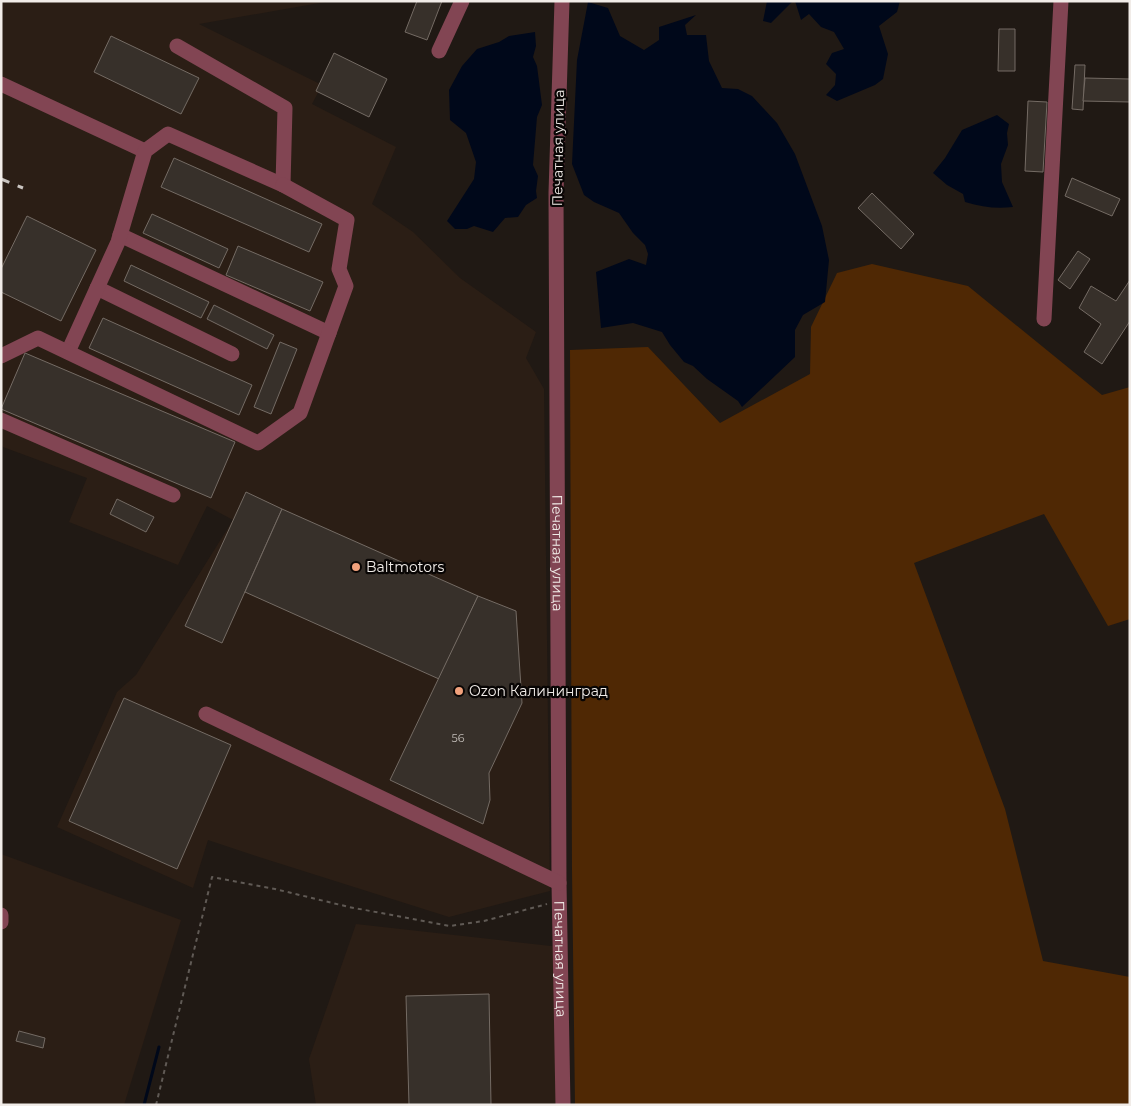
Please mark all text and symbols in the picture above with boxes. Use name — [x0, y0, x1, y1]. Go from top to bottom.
street label: Печатная улица — [548, 89, 568, 207]
street label: Печатная улица — [548, 494, 567, 611]
place label: Baltmotors — [366, 558, 445, 576]
marker: Baltmotors — [350, 561, 362, 573]
place label: Ozon Калининград — [469, 682, 608, 700]
marker: Ozon Калининград — [453, 685, 465, 697]
house number: 56 — [452, 731, 465, 745]
street label: Печатная улица — [550, 900, 570, 1018]

